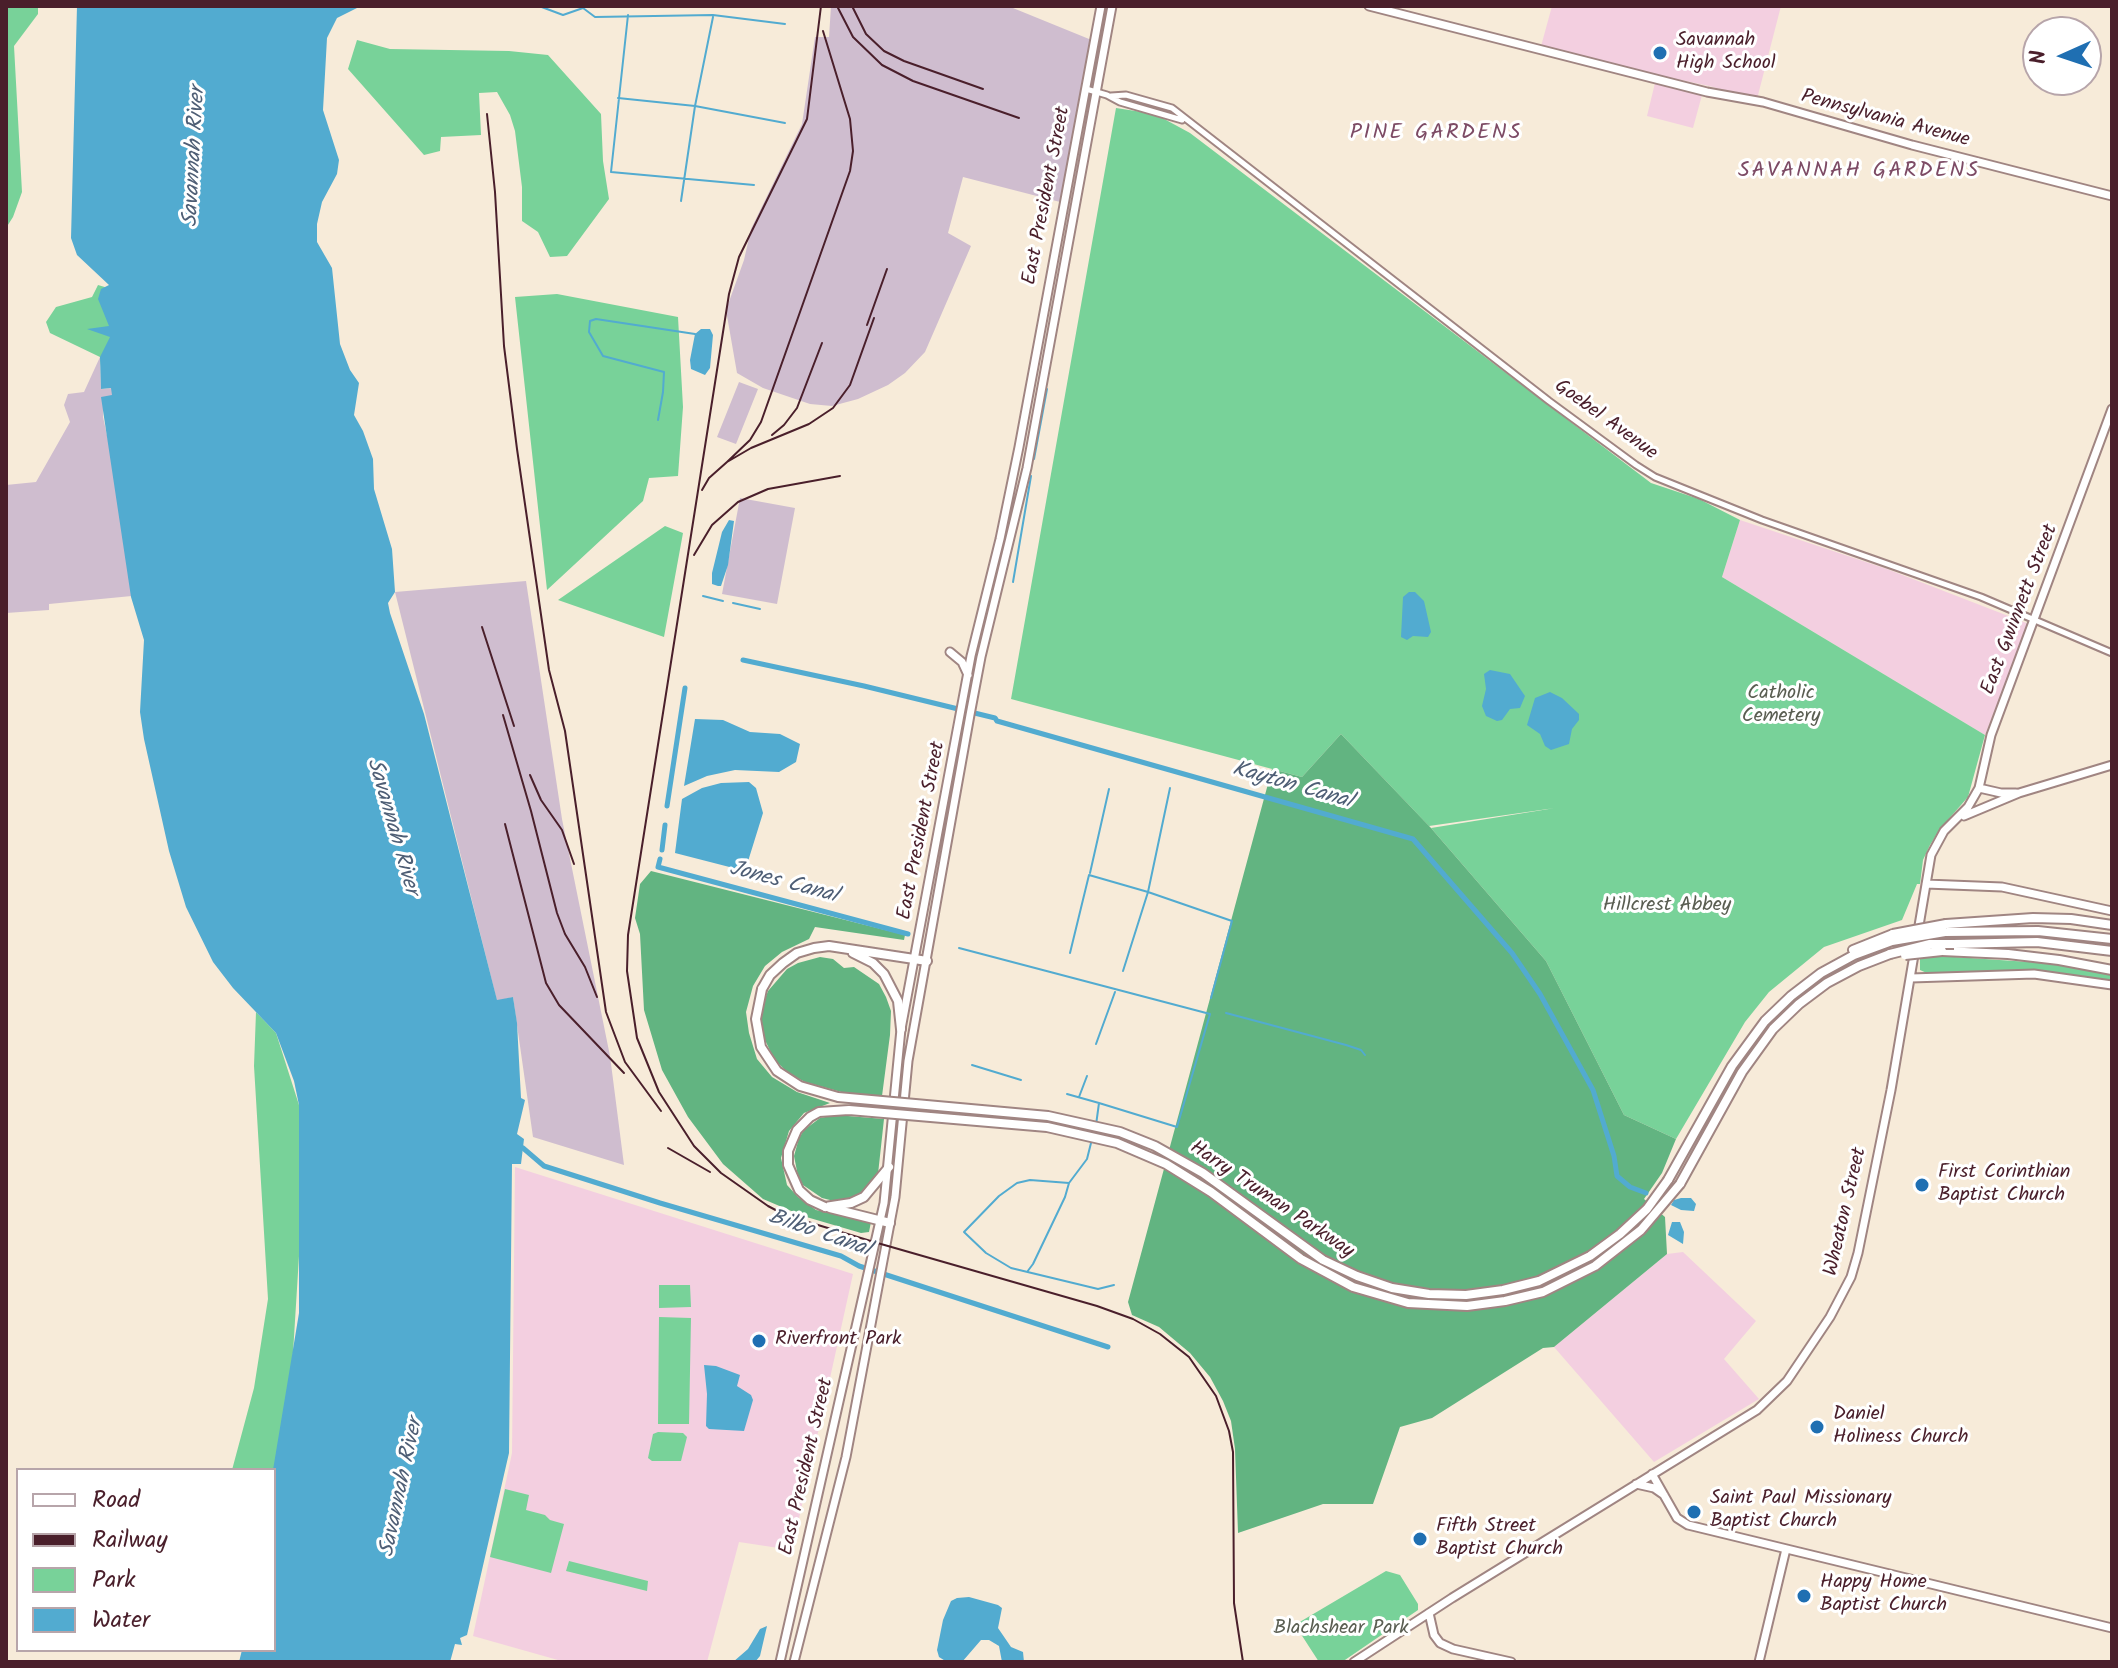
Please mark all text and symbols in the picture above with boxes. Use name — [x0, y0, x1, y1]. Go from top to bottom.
north arrow — [2022, 16, 2102, 96]
place label: Savannah High School — [1676, 30, 1776, 77]
marker: Savannah High School — [1651, 44, 1669, 62]
text: N — [2022, 49, 2057, 65]
water label: Savannah River — [179, 86, 213, 228]
street label: Pennsylvania Avenue — [1798, 86, 1972, 154]
street label: East President Street — [1019, 105, 1077, 287]
district label: PINE GARDENS — [1350, 121, 1522, 147]
district label: SAVANNAH GARDENS — [1738, 159, 1980, 185]
street label: Goebel Avenue — [1549, 376, 1661, 466]
street label: East Gwinnett Street — [1977, 522, 2065, 698]
park label: Catholic Cemetery — [1742, 683, 1820, 730]
street label: East President Street — [894, 740, 952, 922]
water label: Savannah River — [359, 756, 423, 898]
water label: Kayton Canal — [1229, 757, 1355, 817]
water label: Jones Canal — [726, 857, 840, 911]
park label: Hillcrest Abbey — [1603, 895, 1731, 919]
street label: Harry Truman Parkway — [1184, 1137, 1358, 1265]
street label: Wheaton Street — [1821, 1146, 1873, 1278]
place label: First Corinthian Baptist Church — [1938, 1162, 2070, 1209]
marker: First Corinthian Baptist Church — [1913, 1176, 1931, 1194]
water label: Bilbo Canal — [765, 1205, 873, 1265]
place label: Riverfront Park — [775, 1329, 901, 1353]
marker: Riverfront Park — [750, 1332, 768, 1350]
street label: East President Street — [776, 1376, 840, 1558]
place label: Daniel Holiness Church — [1833, 1404, 1968, 1451]
water label: Savannah River — [375, 1417, 431, 1559]
marker: Daniel Holiness Church — [1808, 1418, 1826, 1436]
legend — [16, 1468, 276, 1652]
text: Road — [92, 1481, 140, 1520]
place label: Saint Paul Missionary Baptist Church — [1710, 1488, 1891, 1535]
marker: Saint Paul Missionary Baptist Church — [1685, 1503, 1703, 1521]
place label: Fifth Street Baptist Church — [1436, 1516, 1563, 1563]
text: Railway — [92, 1521, 168, 1560]
marker: Fifth Street Baptist Church — [1411, 1530, 1429, 1548]
text: Park — [92, 1561, 136, 1600]
place label: Happy Home Baptist Church — [1820, 1572, 1947, 1619]
marker: Happy Home Baptist Church — [1795, 1587, 1813, 1605]
text: Water — [92, 1601, 150, 1640]
park label: Blachshear Park — [1273, 1618, 1409, 1642]

